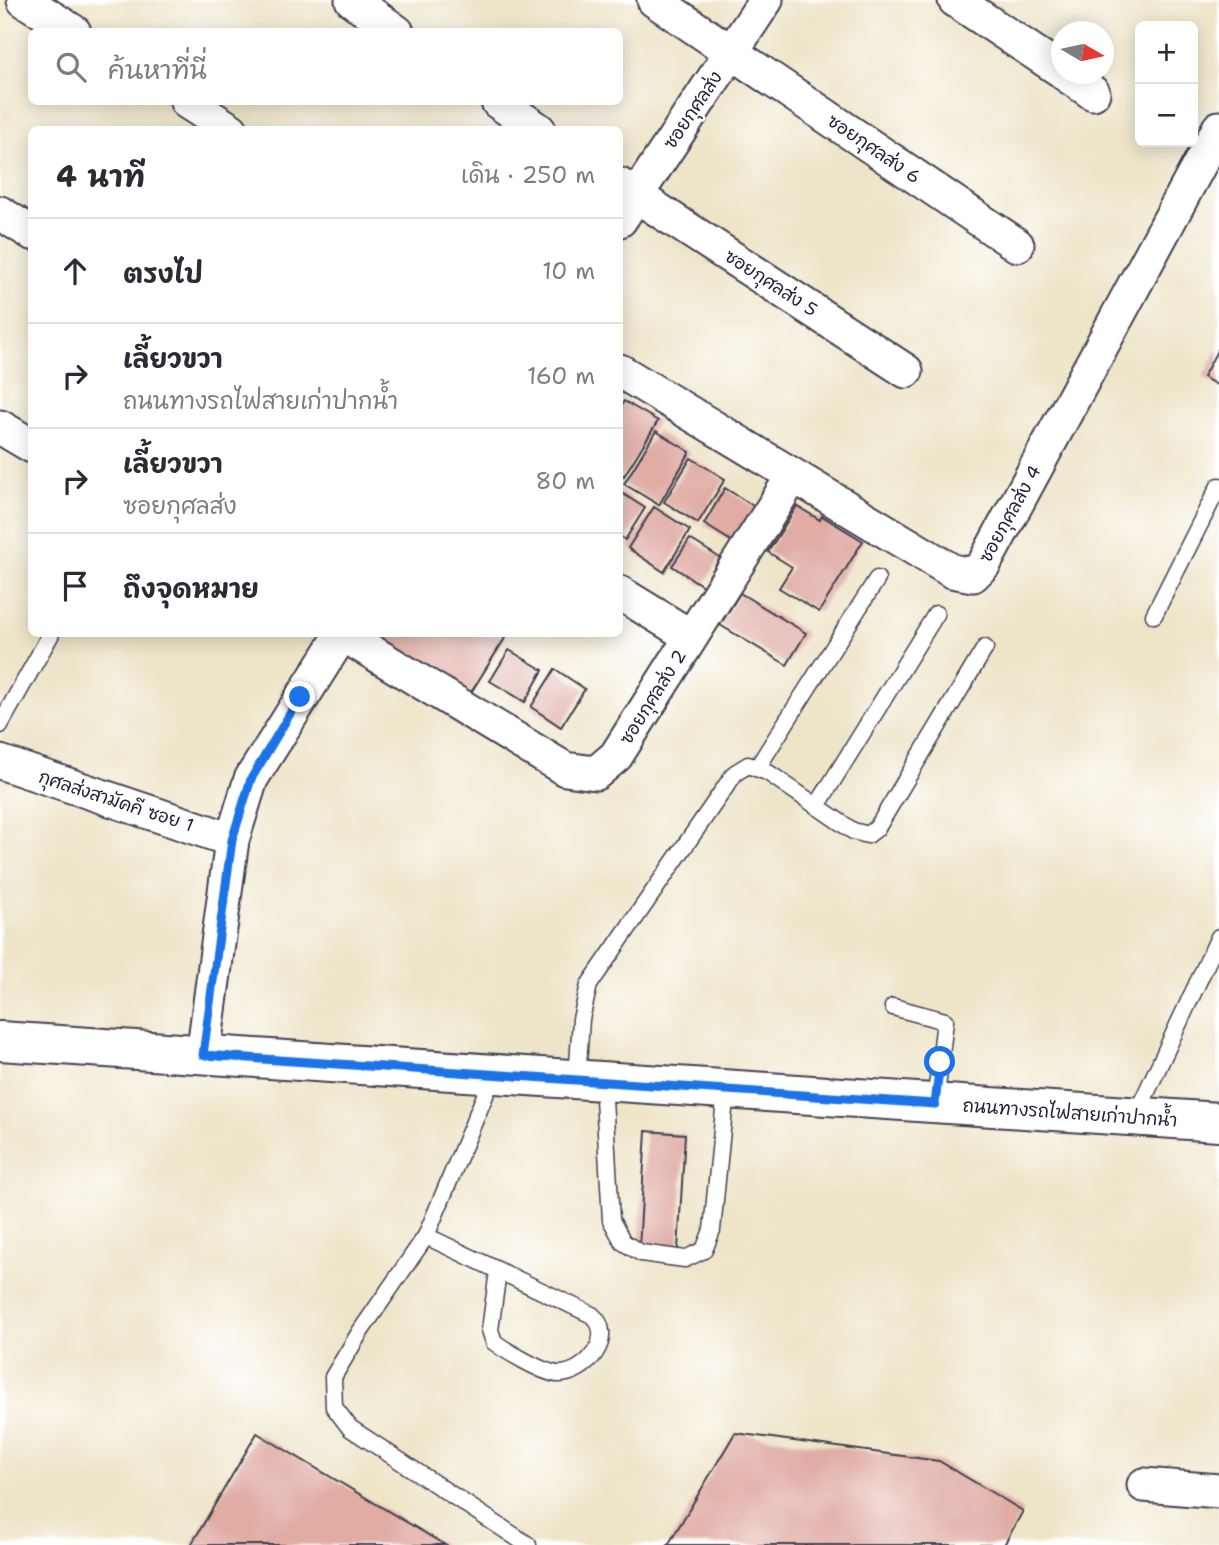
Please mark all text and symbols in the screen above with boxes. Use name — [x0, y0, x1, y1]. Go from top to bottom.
north arrow — [1051, 21, 1114, 84]
map controls — [1135, 21, 1198, 147]
button: + — [1135, 21, 1198, 84]
search box — [28, 28, 623, 105]
icon: search — [52, 48, 90, 86]
text: ค้นหาที่นี่ — [108, 52, 207, 87]
street label: ซอยกุศลส่ง — [658, 66, 729, 155]
button: − — [1135, 84, 1198, 147]
street label: ซอยกุศลส่ง 6 — [822, 109, 925, 191]
text: 4 นาที — [56, 156, 145, 197]
text: เดิน · 250 m — [461, 160, 595, 190]
street label: ซอยกุศลส่ง 5 — [719, 244, 822, 324]
icon: ahead — [56, 252, 94, 290]
text: ตรงไป — [123, 256, 203, 291]
text: 10 m — [542, 256, 595, 286]
text: เลี้ยวขวา — [123, 341, 223, 376]
icon: right — [56, 357, 94, 395]
text: 160 m — [527, 361, 595, 391]
text: ถนนทางรถไฟสายเก่าปากน้ำ — [123, 386, 398, 416]
text: เลี้ยวขวา — [123, 446, 223, 481]
street label: ซอยกุศลส่ง 4 — [973, 461, 1048, 568]
icon: right — [56, 462, 94, 500]
text: 80 m — [536, 466, 595, 496]
text: ซอยกุศลส่ง — [123, 491, 237, 521]
icon: arrive — [56, 567, 94, 605]
text: ถึงจุดหมาย — [123, 571, 259, 606]
street label: ซอยกุศลส่ง 2 — [614, 645, 693, 750]
route end — [284, 681, 315, 712]
street label: กุศลส่งสามัคคี ซอย 1 — [35, 765, 197, 839]
route start — [924, 1046, 955, 1077]
street label: ถนนทางรถไฟสายเก่าปากน้ำ — [962, 1089, 1179, 1132]

